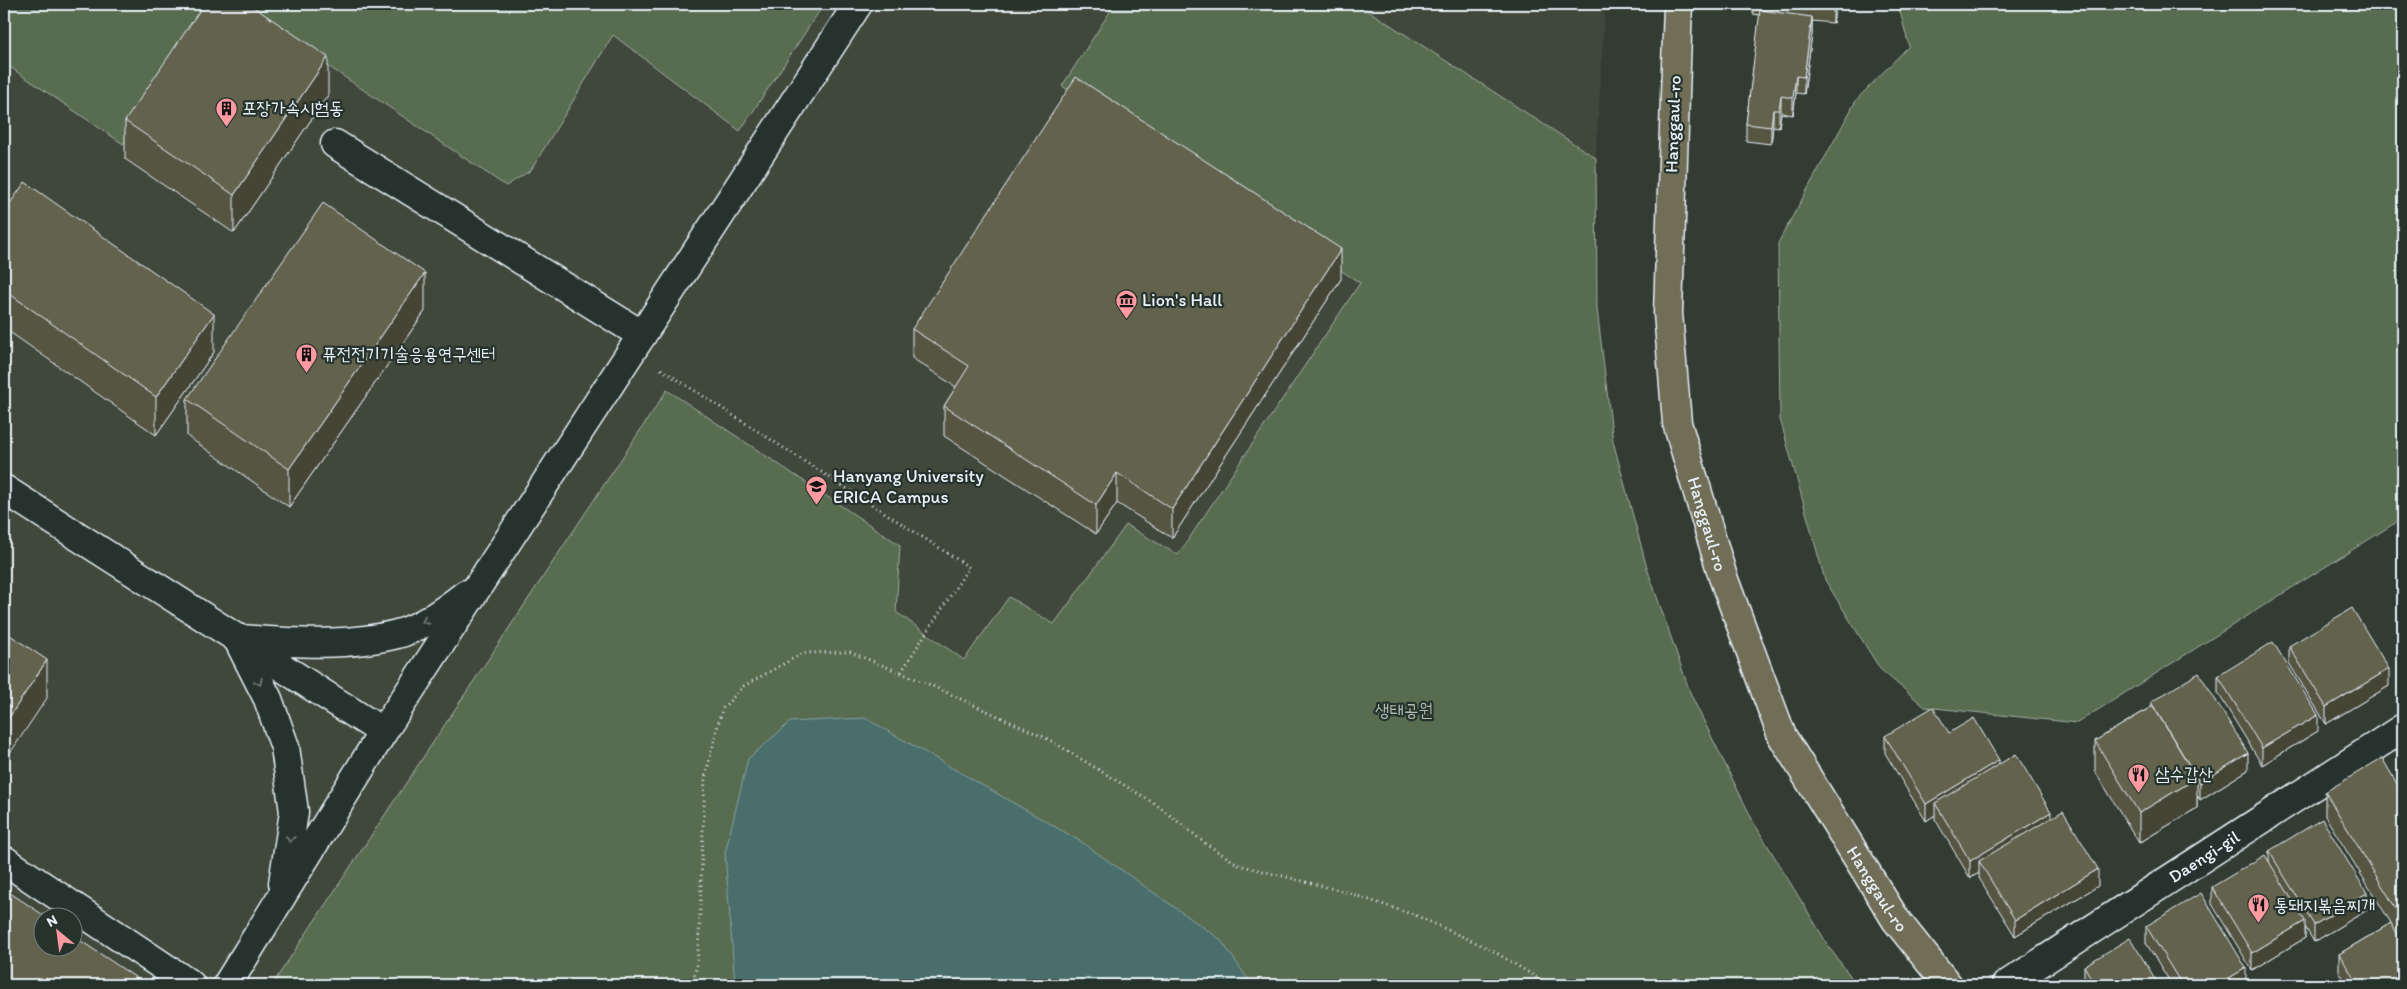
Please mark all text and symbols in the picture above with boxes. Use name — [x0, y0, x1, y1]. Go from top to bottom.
street label: Hanggaul-ro — [1660, 75, 1686, 173]
building icon: 포장가속시험동 — [214, 96, 238, 127]
place label: 포장가속시험동 — [242, 97, 343, 119]
museum icon: Lion's Hall — [1114, 288, 1138, 319]
place label: Lion's Hall — [1142, 289, 1222, 311]
building icon: 퓨전전기기술응용연구센터 — [294, 342, 318, 373]
place label: 퓨전전기기술응용연구센터 — [322, 343, 496, 365]
place label: Hanyang University ERICA Campus — [833, 465, 984, 508]
school or university icon: Hanyang University ERICA Campus — [805, 474, 829, 505]
street label: Hanggaul-ro — [1683, 474, 1732, 574]
one-way arrow — [422, 615, 431, 625]
one-way arrow — [253, 677, 263, 686]
park label: 생태공원 — [1375, 699, 1433, 721]
restaurant icon: 삼수갑산 — [2127, 762, 2151, 793]
place label: 삼수갑산 — [2155, 763, 2213, 785]
street label: Daengi-gil — [2165, 826, 2244, 888]
one-way arrow — [286, 834, 296, 843]
street label: Hanggaul-ro — [1842, 842, 1912, 937]
restaurant icon: 통돼지볶음찌개 — [2246, 893, 2270, 924]
place label: 통돼지볶음찌개 — [2274, 894, 2375, 916]
north arrow — [32, 906, 82, 956]
text: N — [44, 911, 60, 931]

